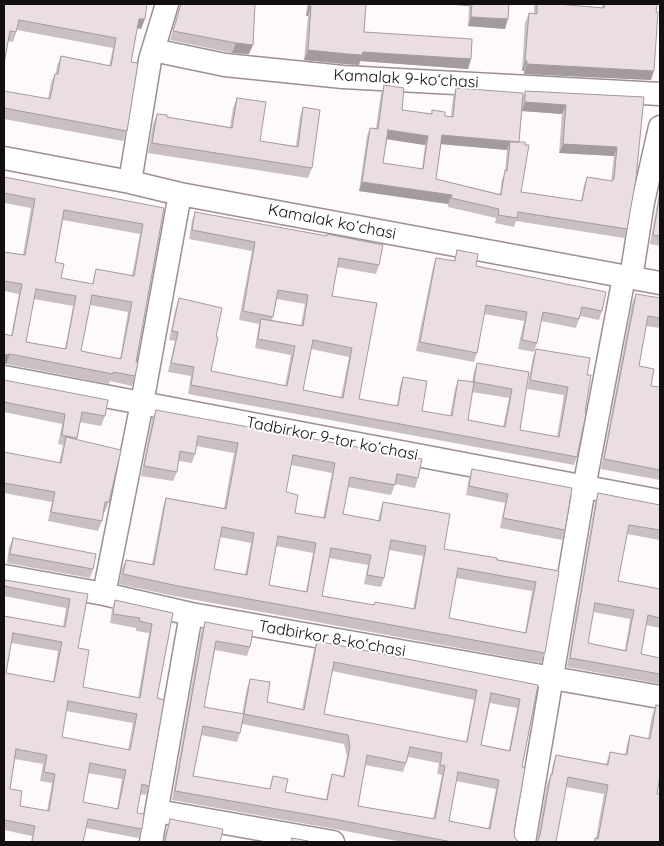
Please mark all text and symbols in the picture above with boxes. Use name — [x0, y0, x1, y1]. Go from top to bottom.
street label: Kamalak 9-koʻchasi — [333, 66, 479, 92]
street label: Kamalak koʻchasi — [266, 200, 398, 244]
street label: Tadbirkor 9-tor koʻchasi — [244, 413, 420, 465]
street label: Tadbirkor 8-koʻchasi — [257, 617, 407, 661]

